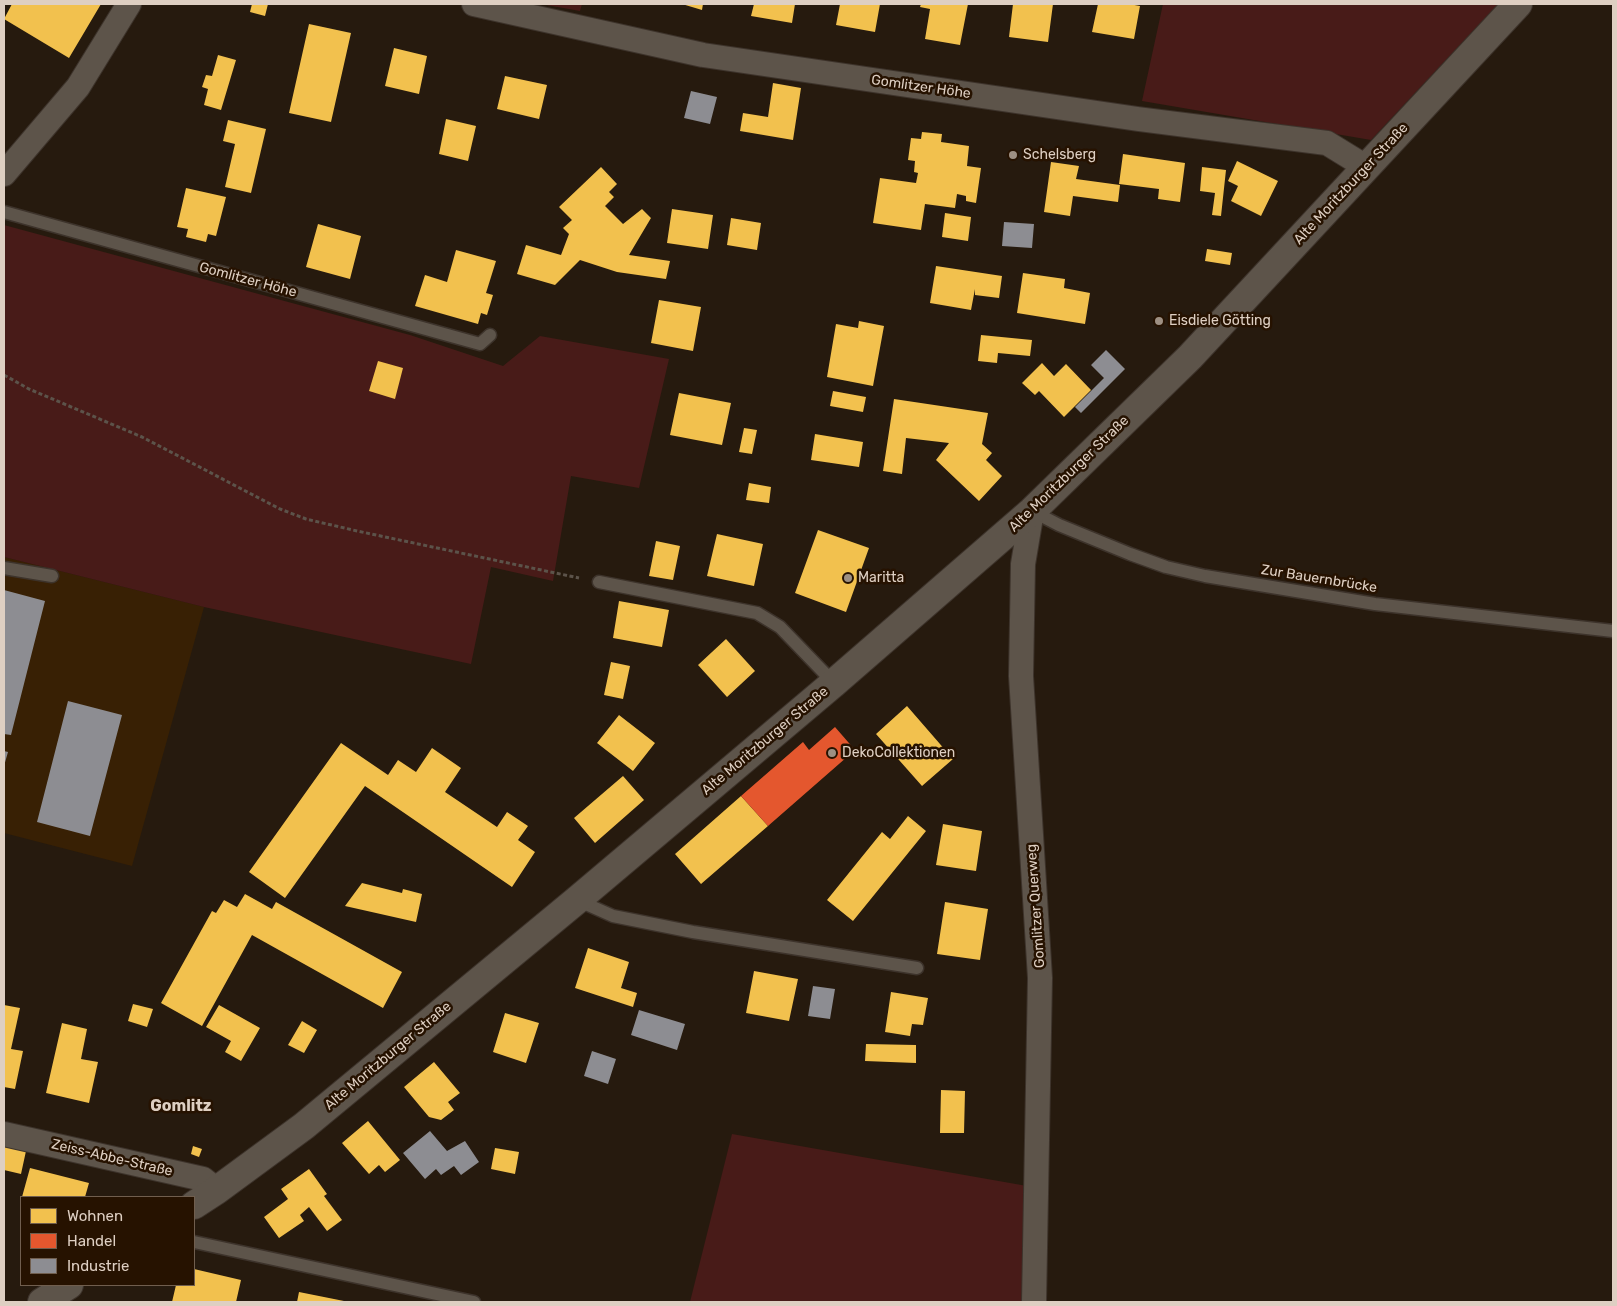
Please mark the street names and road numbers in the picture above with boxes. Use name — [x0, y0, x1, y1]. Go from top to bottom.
street label: Gomlitzer Höhe — [870, 72, 972, 102]
street label: Alte Moritzburger Straße — [1290, 120, 1412, 248]
street label: Gomlitzer Höhe — [197, 259, 299, 301]
street label: Alte Moritzburger Straße — [1006, 412, 1132, 536]
street label: Zur Bauernbrücke — [1260, 562, 1378, 596]
street label: Alte Moritzburger Straße — [698, 683, 832, 799]
street label: Gomlitzer Querweg — [1023, 843, 1049, 969]
street label: Alte Moritzburger Straße — [321, 998, 455, 1114]
street label: Zeiss-Abbe-Straße — [50, 1136, 174, 1180]

